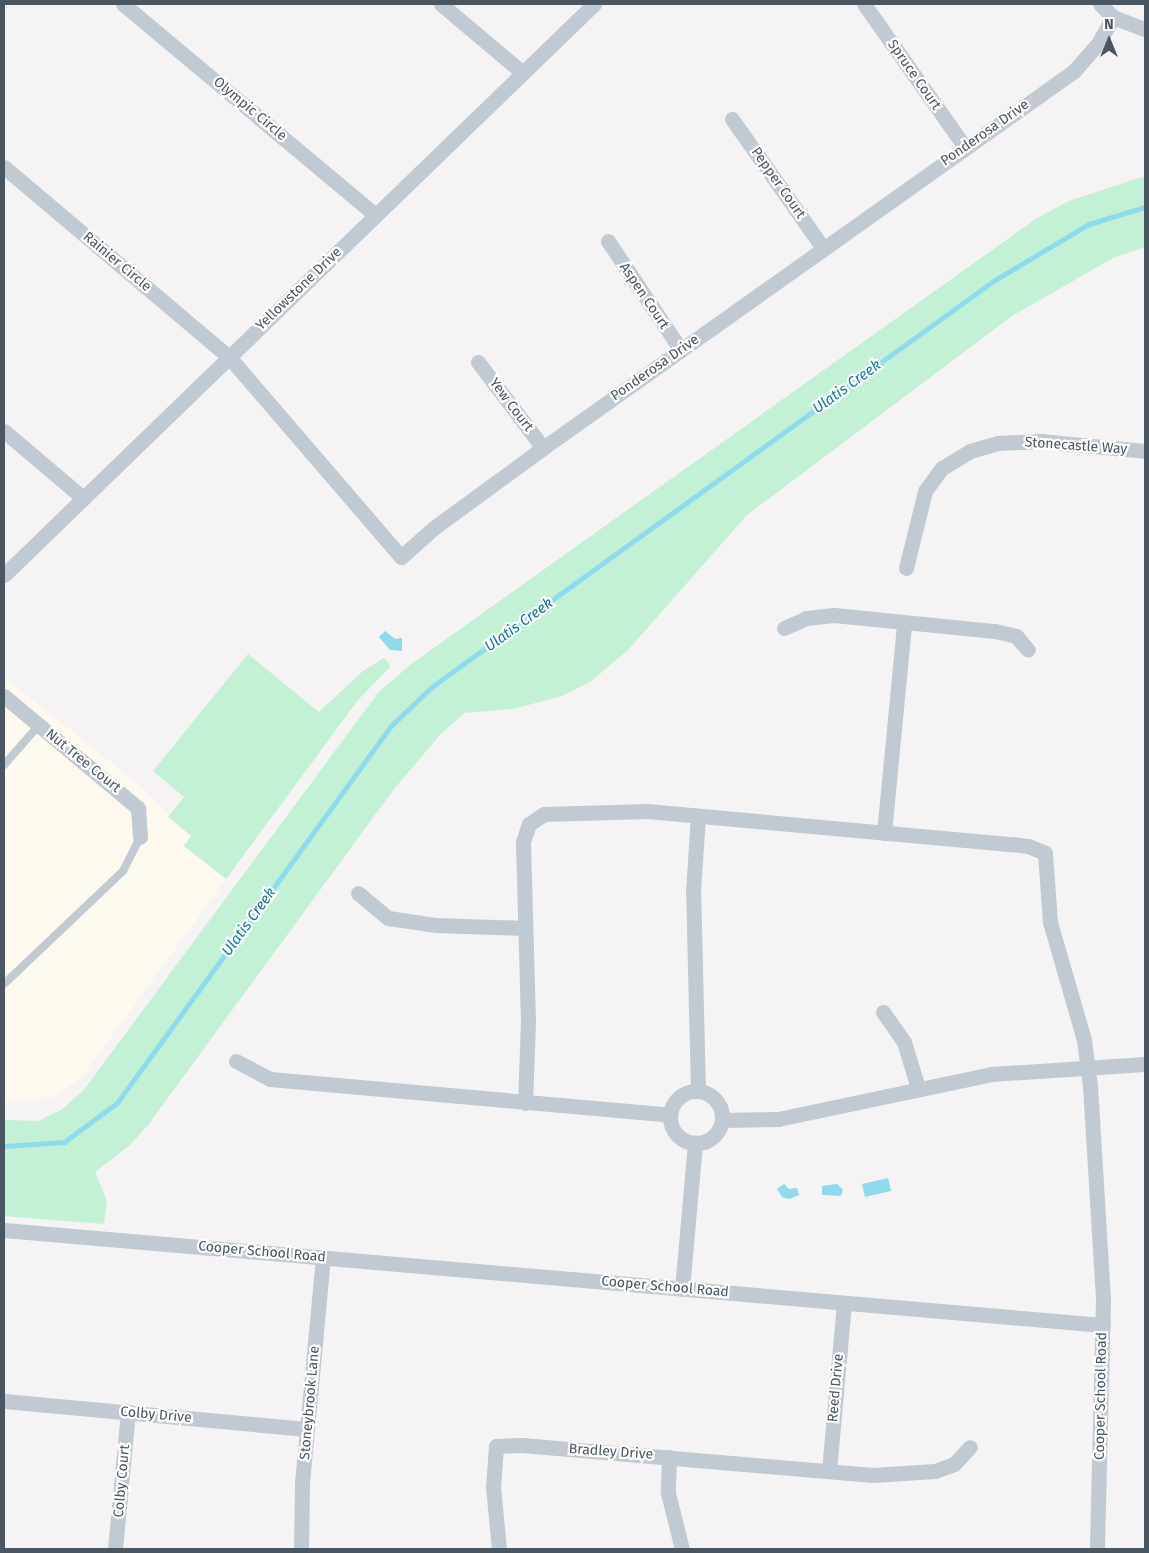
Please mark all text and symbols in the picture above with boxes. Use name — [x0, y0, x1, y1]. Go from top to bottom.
north arrow — [1084, 15, 1134, 65]
text: N — [1104, 16, 1114, 33]
street label: Spruce Court — [884, 37, 944, 113]
street label: Olympic Circle — [210, 74, 290, 144]
street label: Ponderosa Drive — [938, 96, 1032, 170]
street label: Pepper Court — [747, 144, 809, 222]
street label: Rainier Circle — [79, 229, 155, 295]
street label: Yellowstone Drive — [253, 244, 345, 334]
street label: Aspen Court — [616, 259, 672, 333]
street label: Ponderosa Drive — [608, 331, 702, 405]
water label: Ulatis Creek — [809, 356, 885, 418]
street label: Yew Court — [485, 375, 537, 435]
street label: Stonecastle Way — [1024, 434, 1128, 458]
water label: Ulatis Creek — [481, 594, 557, 656]
street label: Nut Tree Court — [42, 726, 124, 796]
water label: Ulatis Creek — [218, 884, 280, 960]
street label: Cooper School Road — [198, 1238, 326, 1266]
street label: Cooper School Road — [601, 1273, 729, 1301]
street label: Cooper School Road — [1091, 1332, 1111, 1460]
street label: Stoneybrook Lane — [297, 1345, 323, 1461]
street label: Reed Drive — [825, 1353, 847, 1423]
street label: Colby Drive — [120, 1404, 192, 1426]
street label: Bradley Drive — [568, 1441, 654, 1463]
street label: Colby Court — [110, 1444, 134, 1518]

